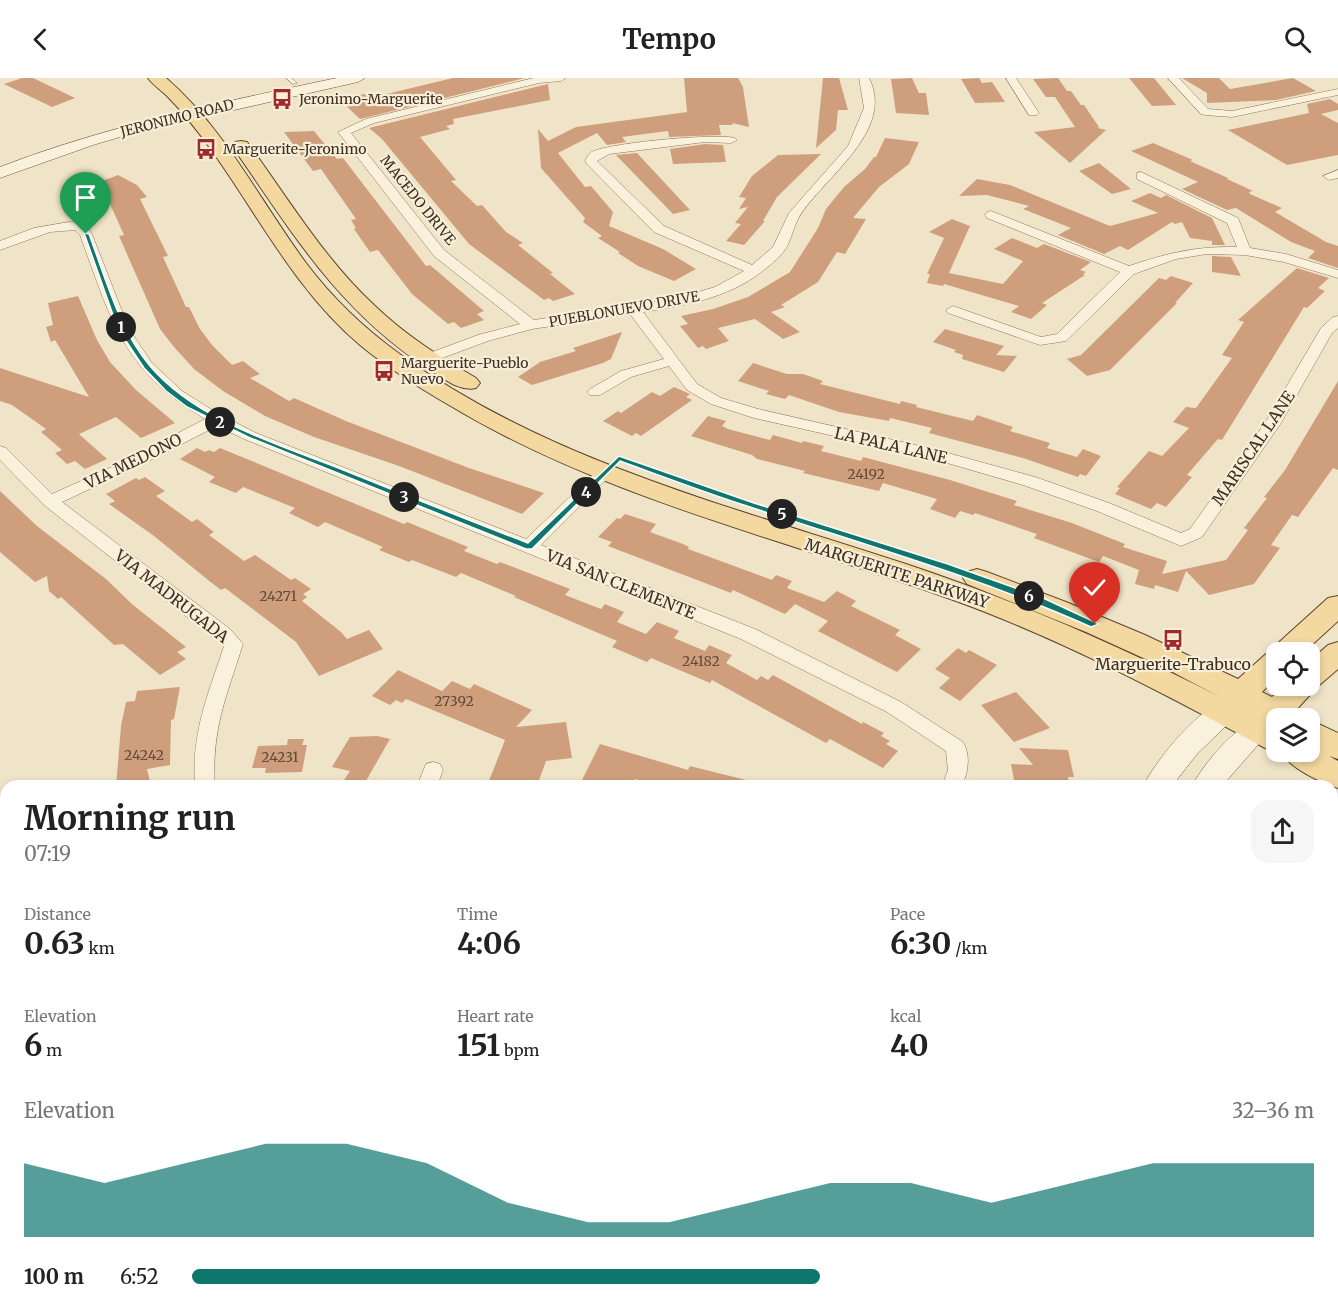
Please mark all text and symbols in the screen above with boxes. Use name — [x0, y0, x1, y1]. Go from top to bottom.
text: Tempo — [622, 22, 716, 56]
icon: back — [24, 23, 57, 56]
icon: search — [1281, 23, 1314, 56]
bus stop icon: Jeronimo-Marguerite — [270, 87, 294, 111]
place label: Jeronimo-Marguerite — [298, 90, 443, 108]
street label: JERONIMO ROAD — [117, 95, 236, 141]
bus stop icon: Marguerite-Jeronimo — [194, 137, 218, 161]
place label: Marguerite-Jeronimo — [223, 140, 366, 158]
street label: MACEDO DRIVE — [376, 152, 460, 249]
pin — [60, 172, 111, 234]
icon: arrive — [69, 181, 102, 214]
street label: PUEBLONUEVO DRIVE — [547, 287, 701, 331]
pin: 1 — [106, 312, 136, 342]
text: 1 — [117, 317, 125, 337]
place label: Marguerite-Pueblo Nuevo — [401, 354, 528, 388]
bus stop icon: Marguerite-Pueblo Nuevo — [372, 359, 396, 383]
street label: MARISCAL LANE — [1207, 386, 1299, 509]
pin: 2 — [205, 407, 235, 437]
text: 2 — [215, 412, 225, 432]
street label: LA PALA LANE — [833, 422, 950, 468]
street label: VIA MEDONO — [80, 429, 185, 494]
house number: 24192 — [847, 465, 885, 483]
pin: 4 — [571, 477, 601, 507]
pin: 3 — [389, 482, 419, 512]
text: 4 — [581, 482, 591, 502]
text: 3 — [399, 487, 409, 507]
pin: 5 — [767, 499, 797, 529]
text: 5 — [777, 504, 787, 524]
street label: MARGUERITE PARKWAY — [802, 534, 992, 612]
street label: VIA SAN CLEMENTE — [542, 544, 700, 623]
street label: VIA MADRUGADA — [110, 545, 234, 647]
pin — [1069, 562, 1120, 624]
icon: check — [1078, 571, 1111, 604]
pin: 6 — [1014, 581, 1044, 611]
text: 6 — [1024, 586, 1034, 606]
house number: 24271 — [259, 587, 297, 605]
bus stop icon: Marguerite-Trabuco — [1161, 628, 1185, 652]
map controls — [1266, 642, 1320, 762]
button: locate — [1266, 642, 1320, 696]
house number: 24182 — [682, 652, 720, 670]
place label: Marguerite-Trabuco — [1095, 654, 1251, 674]
house number: 27392 — [434, 692, 474, 710]
button: layers — [1266, 708, 1320, 762]
house number: 24242 — [124, 746, 164, 764]
house number: 24231 — [261, 748, 299, 766]
text: Morning run — [24, 798, 235, 839]
button: share — [1251, 800, 1314, 863]
text: 07:19 — [24, 841, 71, 866]
text: Distance — [24, 904, 91, 924]
text: Time — [457, 904, 498, 924]
text: Pace — [890, 904, 925, 924]
text: 0.63 — [24, 924, 85, 962]
text: 4:06 — [457, 924, 521, 962]
text: 6:30 — [890, 924, 951, 962]
text: km — [85, 938, 115, 958]
text: /km — [951, 938, 987, 958]
text: Elevation — [24, 1006, 97, 1026]
text: Heart rate — [457, 1006, 534, 1026]
text: kcal — [890, 1006, 921, 1026]
text: 6 — [24, 1026, 42, 1064]
text: 151 — [457, 1026, 500, 1064]
text: 40 — [890, 1026, 929, 1064]
text: m — [42, 1040, 62, 1060]
text: bpm — [500, 1040, 539, 1060]
text: Elevation — [24, 1098, 115, 1123]
text: 32–36 m — [1232, 1098, 1314, 1123]
text: 100 m — [24, 1264, 84, 1289]
text: 6:52 — [120, 1264, 159, 1289]

